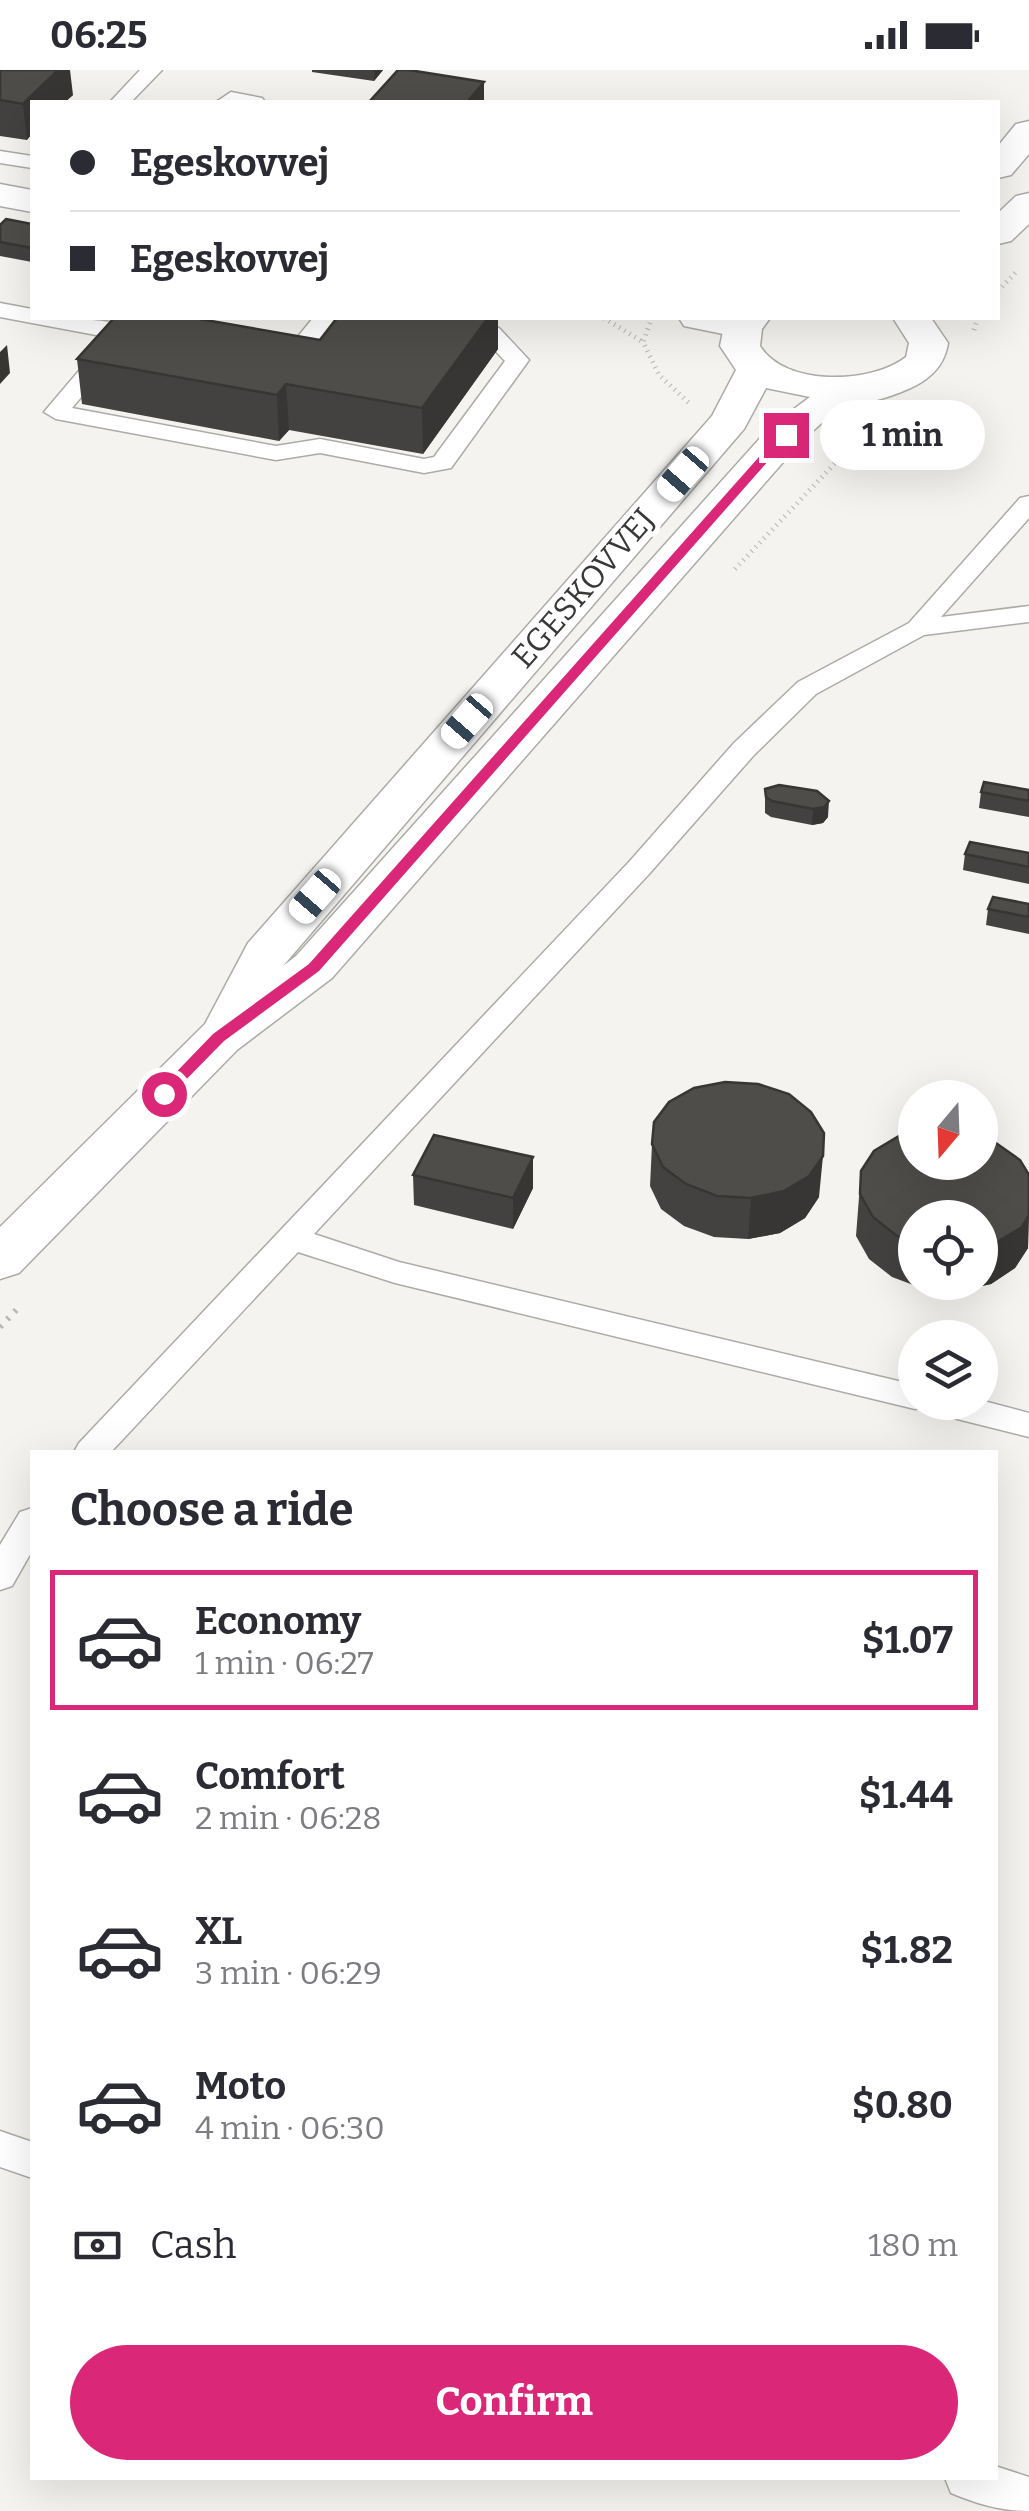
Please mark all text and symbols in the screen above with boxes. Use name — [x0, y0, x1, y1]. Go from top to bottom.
text: 06:25 — [50, 12, 148, 58]
text: Egeskovvej — [130, 140, 329, 186]
text: Egeskovvej — [130, 236, 329, 282]
callout: 1 min — [821, 400, 986, 470]
route end — [764, 413, 809, 458]
text: 1 min — [862, 416, 943, 454]
car — [652, 442, 714, 506]
street label: EGESKOVVEJ — [503, 501, 663, 675]
car — [436, 689, 498, 753]
car — [284, 864, 346, 928]
route start — [142, 1072, 187, 1117]
north arrow — [898, 1080, 998, 1180]
map controls — [898, 1080, 998, 1420]
button: locate — [898, 1200, 998, 1300]
button: layers — [898, 1320, 998, 1420]
text: Choose a ride — [70, 1483, 353, 1537]
icon: car — [75, 1595, 165, 1685]
text: Economy — [195, 1598, 361, 1644]
text: $1.07 — [862, 1617, 953, 1663]
text: 1 min · 06:27 — [195, 1644, 373, 1682]
icon: car — [75, 1750, 165, 1840]
text: Comfort — [195, 1753, 345, 1799]
text: $1.44 — [859, 1772, 953, 1818]
text: 2 min · 06:28 — [195, 1799, 381, 1837]
icon: car — [75, 1905, 165, 1995]
text: XL — [195, 1908, 242, 1954]
text: $1.82 — [860, 1927, 953, 1973]
text: 3 min · 06:29 — [195, 1954, 382, 1992]
icon: car — [75, 2060, 165, 2150]
text: Moto — [195, 2063, 286, 2109]
text: $0.80 — [852, 2082, 953, 2128]
text: 4 min · 06:30 — [195, 2109, 385, 2147]
icon: cash — [70, 2218, 125, 2273]
text: Cash — [150, 2222, 236, 2268]
text: 180 m — [868, 2226, 958, 2264]
button: Confirm — [70, 2345, 958, 2460]

